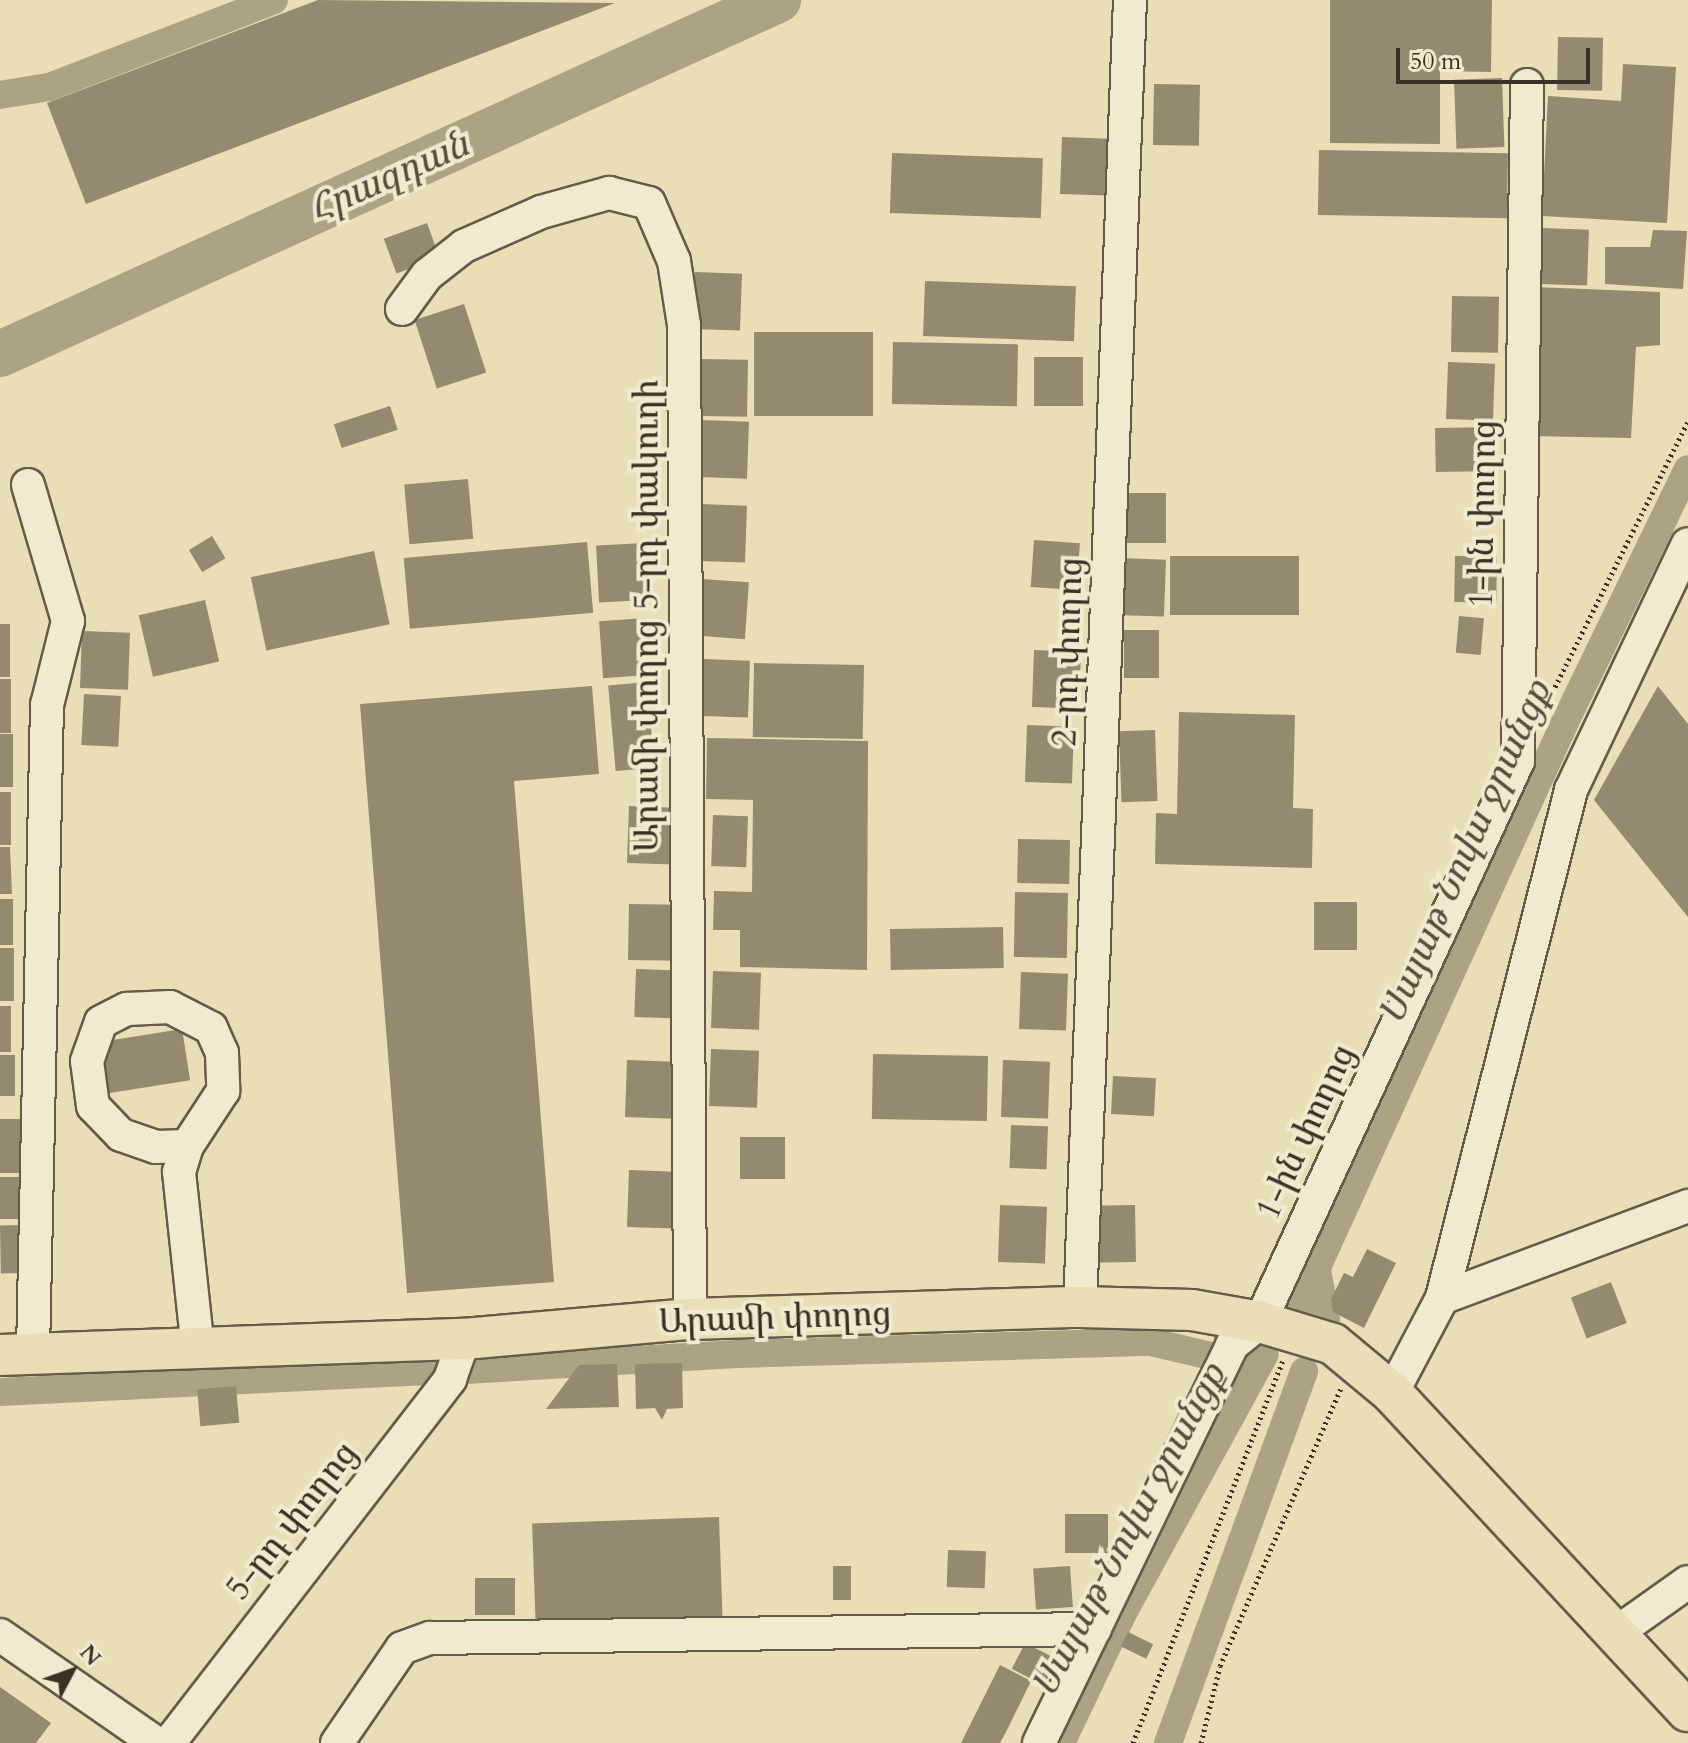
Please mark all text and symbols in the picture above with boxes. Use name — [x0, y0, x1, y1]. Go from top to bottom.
scale bar — [1400, 32, 1594, 82]
text: 50 m — [1410, 45, 1461, 78]
water label: Հրազդան — [303, 123, 475, 231]
street label: Արամի փողոց 5-րդ փակուղի — [627, 380, 667, 852]
street label: 1-ին փողոց — [1461, 420, 1505, 608]
street label: 2-րդ փողոց — [1044, 557, 1092, 747]
water label: Սայաթ Նովա ջրանցք — [1370, 674, 1560, 1030]
street label: 1-ին փողոց — [1248, 1038, 1364, 1226]
street label: Արամի փողոց — [658, 1294, 892, 1342]
water label: Սայաթ Նովա ջրանցք — [1023, 1356, 1235, 1704]
street label: 5-րդ փողոց — [218, 1434, 366, 1608]
north arrow — [32, 1631, 112, 1711]
text: N — [73, 1638, 108, 1672]

